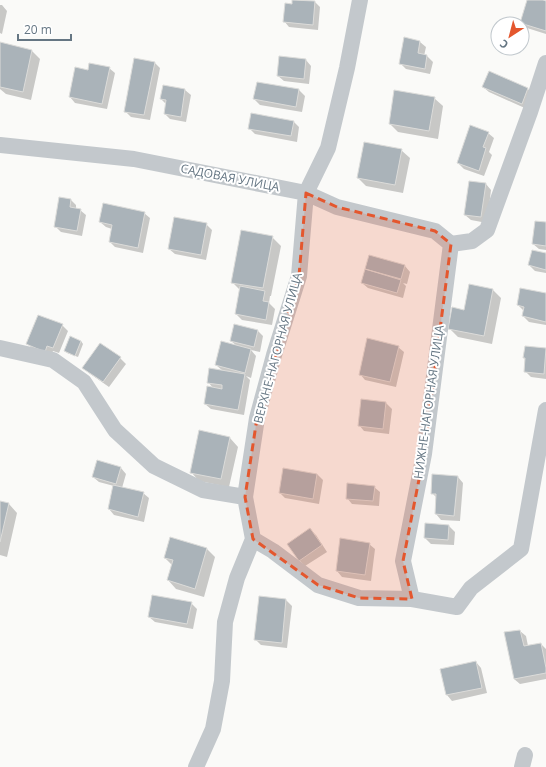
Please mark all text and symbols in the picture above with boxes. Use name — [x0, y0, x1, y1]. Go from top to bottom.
scale bar — [18, 16, 71, 42]
north arrow — [490, 16, 530, 56]
text: 20 m — [24, 21, 52, 38]
text: С — [497, 36, 511, 53]
street label: САДОВАЯ УЛИЦА — [179, 160, 281, 195]
street label: ВЕРХНЕ-НАГОРНАЯ УЛИЦА — [249, 270, 306, 425]
street label: НИЖНЕ-НАГОРНАЯ УЛИЦА — [409, 323, 448, 480]

